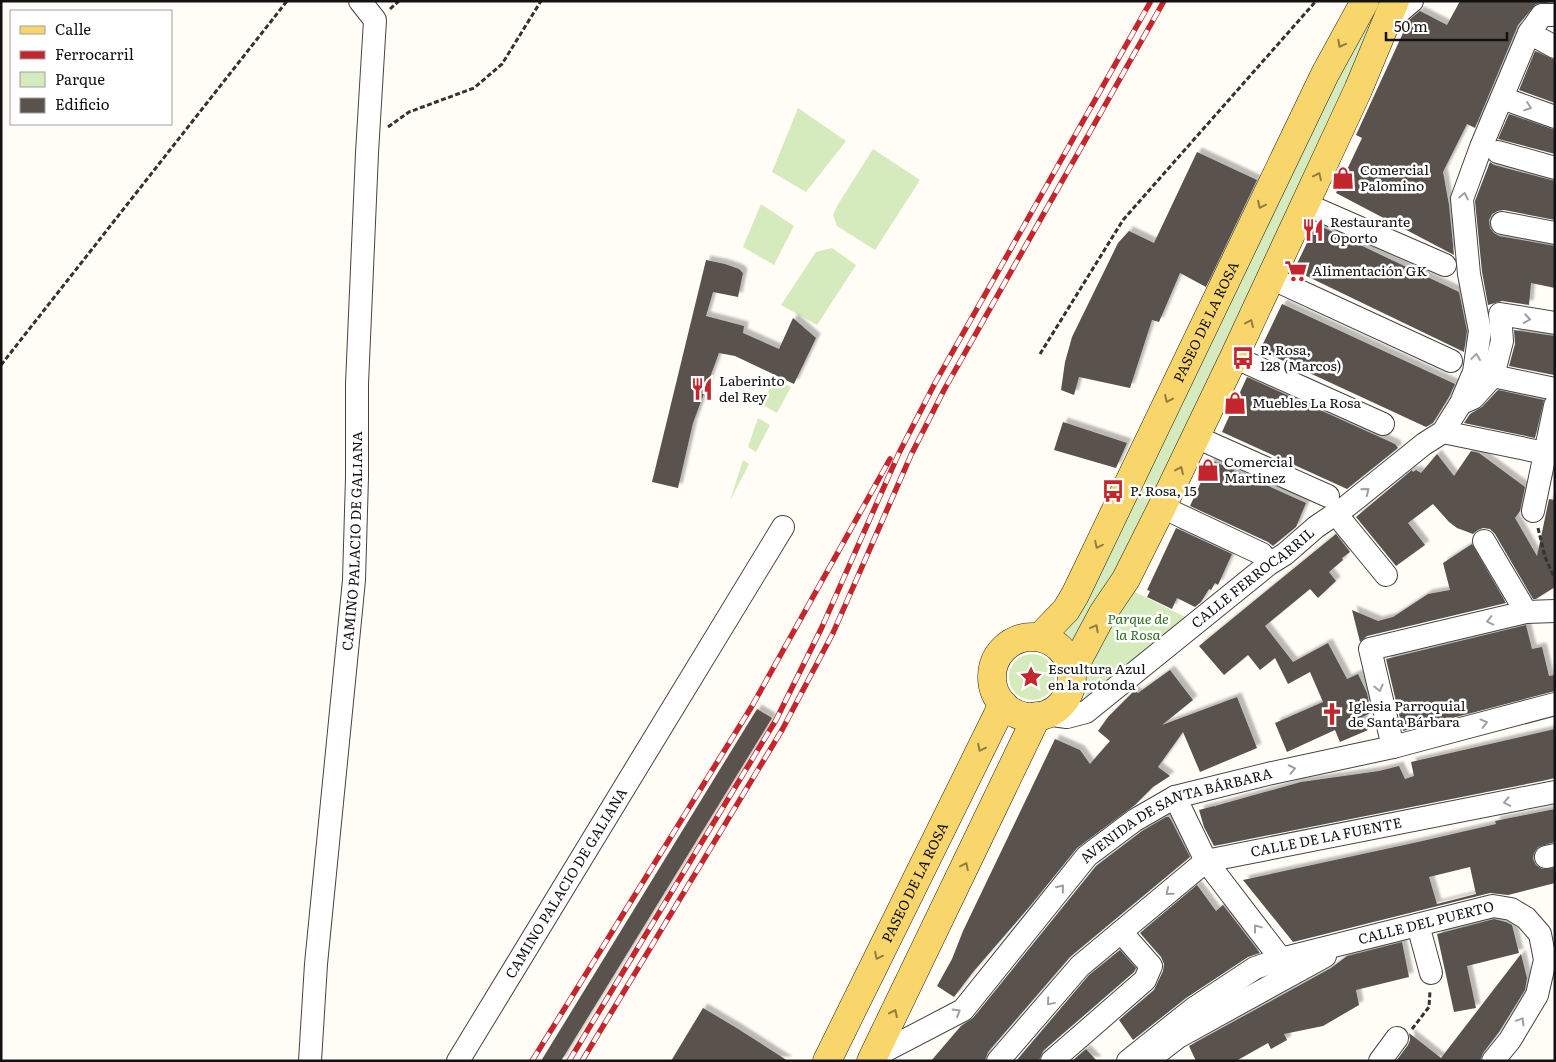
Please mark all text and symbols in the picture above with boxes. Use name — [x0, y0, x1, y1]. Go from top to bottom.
legend — [10, 10, 172, 125]
scale bar — [1386, 10, 1507, 42]
text: 50 m — [1394, 14, 1428, 37]
text: Calle — [55, 17, 91, 40]
one-way arrow — [1337, 38, 1347, 47]
text: Ferrocarril — [55, 42, 134, 65]
text: Parque — [55, 67, 105, 90]
text: Edificio — [55, 92, 110, 115]
one-way arrow — [1524, 101, 1532, 111]
place label: Comercial Palomino — [1360, 159, 1429, 195]
shop icon: Comercial Palomino — [1330, 165, 1356, 191]
one-way arrow — [1312, 172, 1323, 181]
one-way arrow — [1459, 192, 1469, 201]
one-way arrow — [1257, 200, 1268, 209]
place label: Restaurante Oporto — [1330, 211, 1410, 247]
restaurant icon: Restaurante Oporto — [1300, 217, 1326, 243]
street label: PASEO DE LA ROSA — [1168, 257, 1243, 385]
supermarket icon: Alimentación GK — [1283, 258, 1309, 284]
place label: Alimentación GK — [1312, 260, 1427, 280]
one-way arrow — [1523, 313, 1532, 323]
one-way arrow — [1244, 319, 1254, 328]
place label: P. Rosa, 128 (Marcos) — [1260, 339, 1342, 375]
bus stop icon: P. Rosa, 128 (Marcos) — [1230, 345, 1256, 371]
one-way arrow — [1471, 353, 1481, 361]
place label: Laberinto del Rey — [719, 370, 785, 406]
restaurant icon: Laberinto del Rey — [689, 376, 715, 402]
shop icon: Muebles La Rosa — [1222, 390, 1248, 416]
place label: Muebles La Rosa — [1252, 392, 1361, 412]
one-way arrow — [1164, 394, 1175, 403]
street label: CAMINO PALACIO DE GALIANA — [336, 430, 366, 652]
place label: Comercial Martinez — [1224, 451, 1293, 487]
shop icon: Comercial Martinez — [1195, 457, 1221, 483]
one-way arrow — [1174, 466, 1184, 475]
bus stop icon: P. Rosa, 15 — [1100, 478, 1126, 504]
place label: P. Rosa, 15 — [1130, 480, 1197, 500]
one-way arrow — [1360, 488, 1369, 496]
street label: CALLE FERROCARRIL — [1186, 522, 1318, 632]
one-way arrow — [1094, 540, 1105, 549]
park label: Parque de la Rosa — [1107, 608, 1169, 644]
one-way arrow — [1485, 615, 1494, 626]
one-way arrow — [1089, 624, 1099, 633]
place label: Escultura Azul en la rotonda — [1048, 658, 1146, 694]
place icon: Escultura Azul en la rotonda — [1018, 664, 1044, 690]
one-way arrow — [1373, 683, 1384, 692]
place label: Iglesia Parroquial de Santa Bárbara — [1348, 695, 1466, 731]
church icon: Iglesia Parroquial de Santa Bárbara — [1319, 701, 1345, 727]
one-way arrow — [1480, 718, 1489, 729]
one-way arrow — [977, 743, 987, 752]
street label: AVENIDA DE SANTA BÁRBARA — [1074, 762, 1275, 867]
one-way arrow — [1288, 764, 1297, 775]
street label: CAMINO PALACIO DE GALIANA — [500, 783, 631, 982]
one-way arrow — [1503, 796, 1511, 807]
street label: CALLE DE LA FUENTE — [1249, 812, 1403, 861]
street label: PASEO DE LA ROSA — [876, 818, 953, 946]
one-way arrow — [959, 863, 969, 872]
one-way arrow — [1056, 885, 1064, 894]
one-way arrow — [1166, 887, 1175, 895]
street label: CALLE DEL PUERTO — [1356, 895, 1496, 948]
one-way arrow — [1255, 925, 1263, 934]
one-way arrow — [874, 951, 884, 960]
one-way arrow — [1046, 996, 1055, 1005]
one-way arrow — [952, 1008, 961, 1018]
one-way arrow — [888, 1009, 898, 1018]
one-way arrow — [1515, 1018, 1525, 1027]

